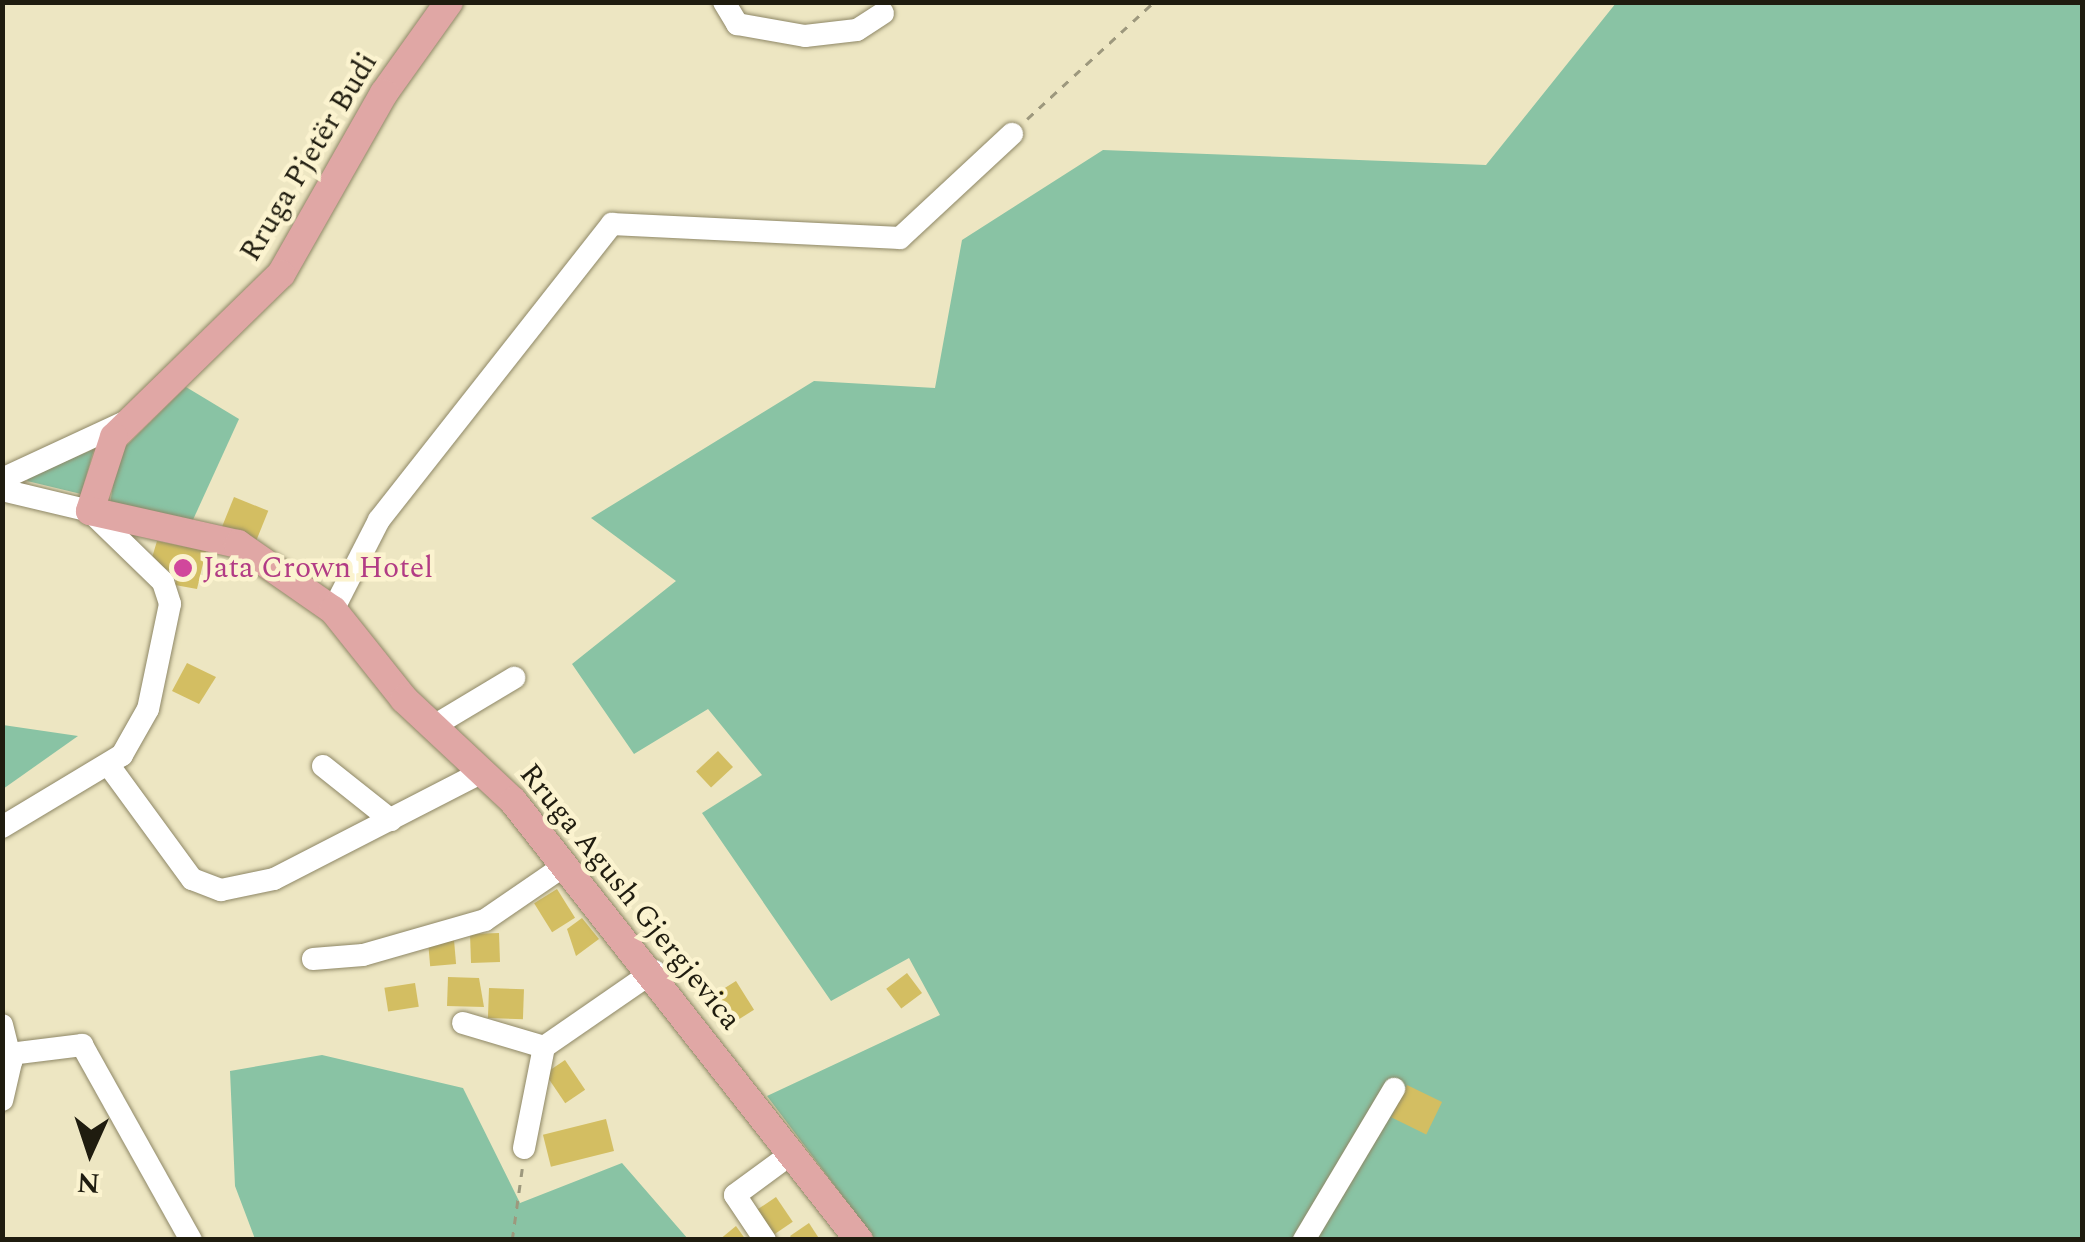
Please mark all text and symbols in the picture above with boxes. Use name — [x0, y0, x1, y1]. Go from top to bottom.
street label: Rruga Pjetër Budi — [232, 46, 386, 268]
place label: Jata Crown Hotel — [203, 550, 433, 586]
marker: Jata Crown Hotel — [172, 557, 194, 579]
street label: Rruga Agush Gjergjevica — [512, 757, 748, 1037]
north arrow — [40, 1102, 140, 1202]
text: N — [76, 1160, 101, 1205]

